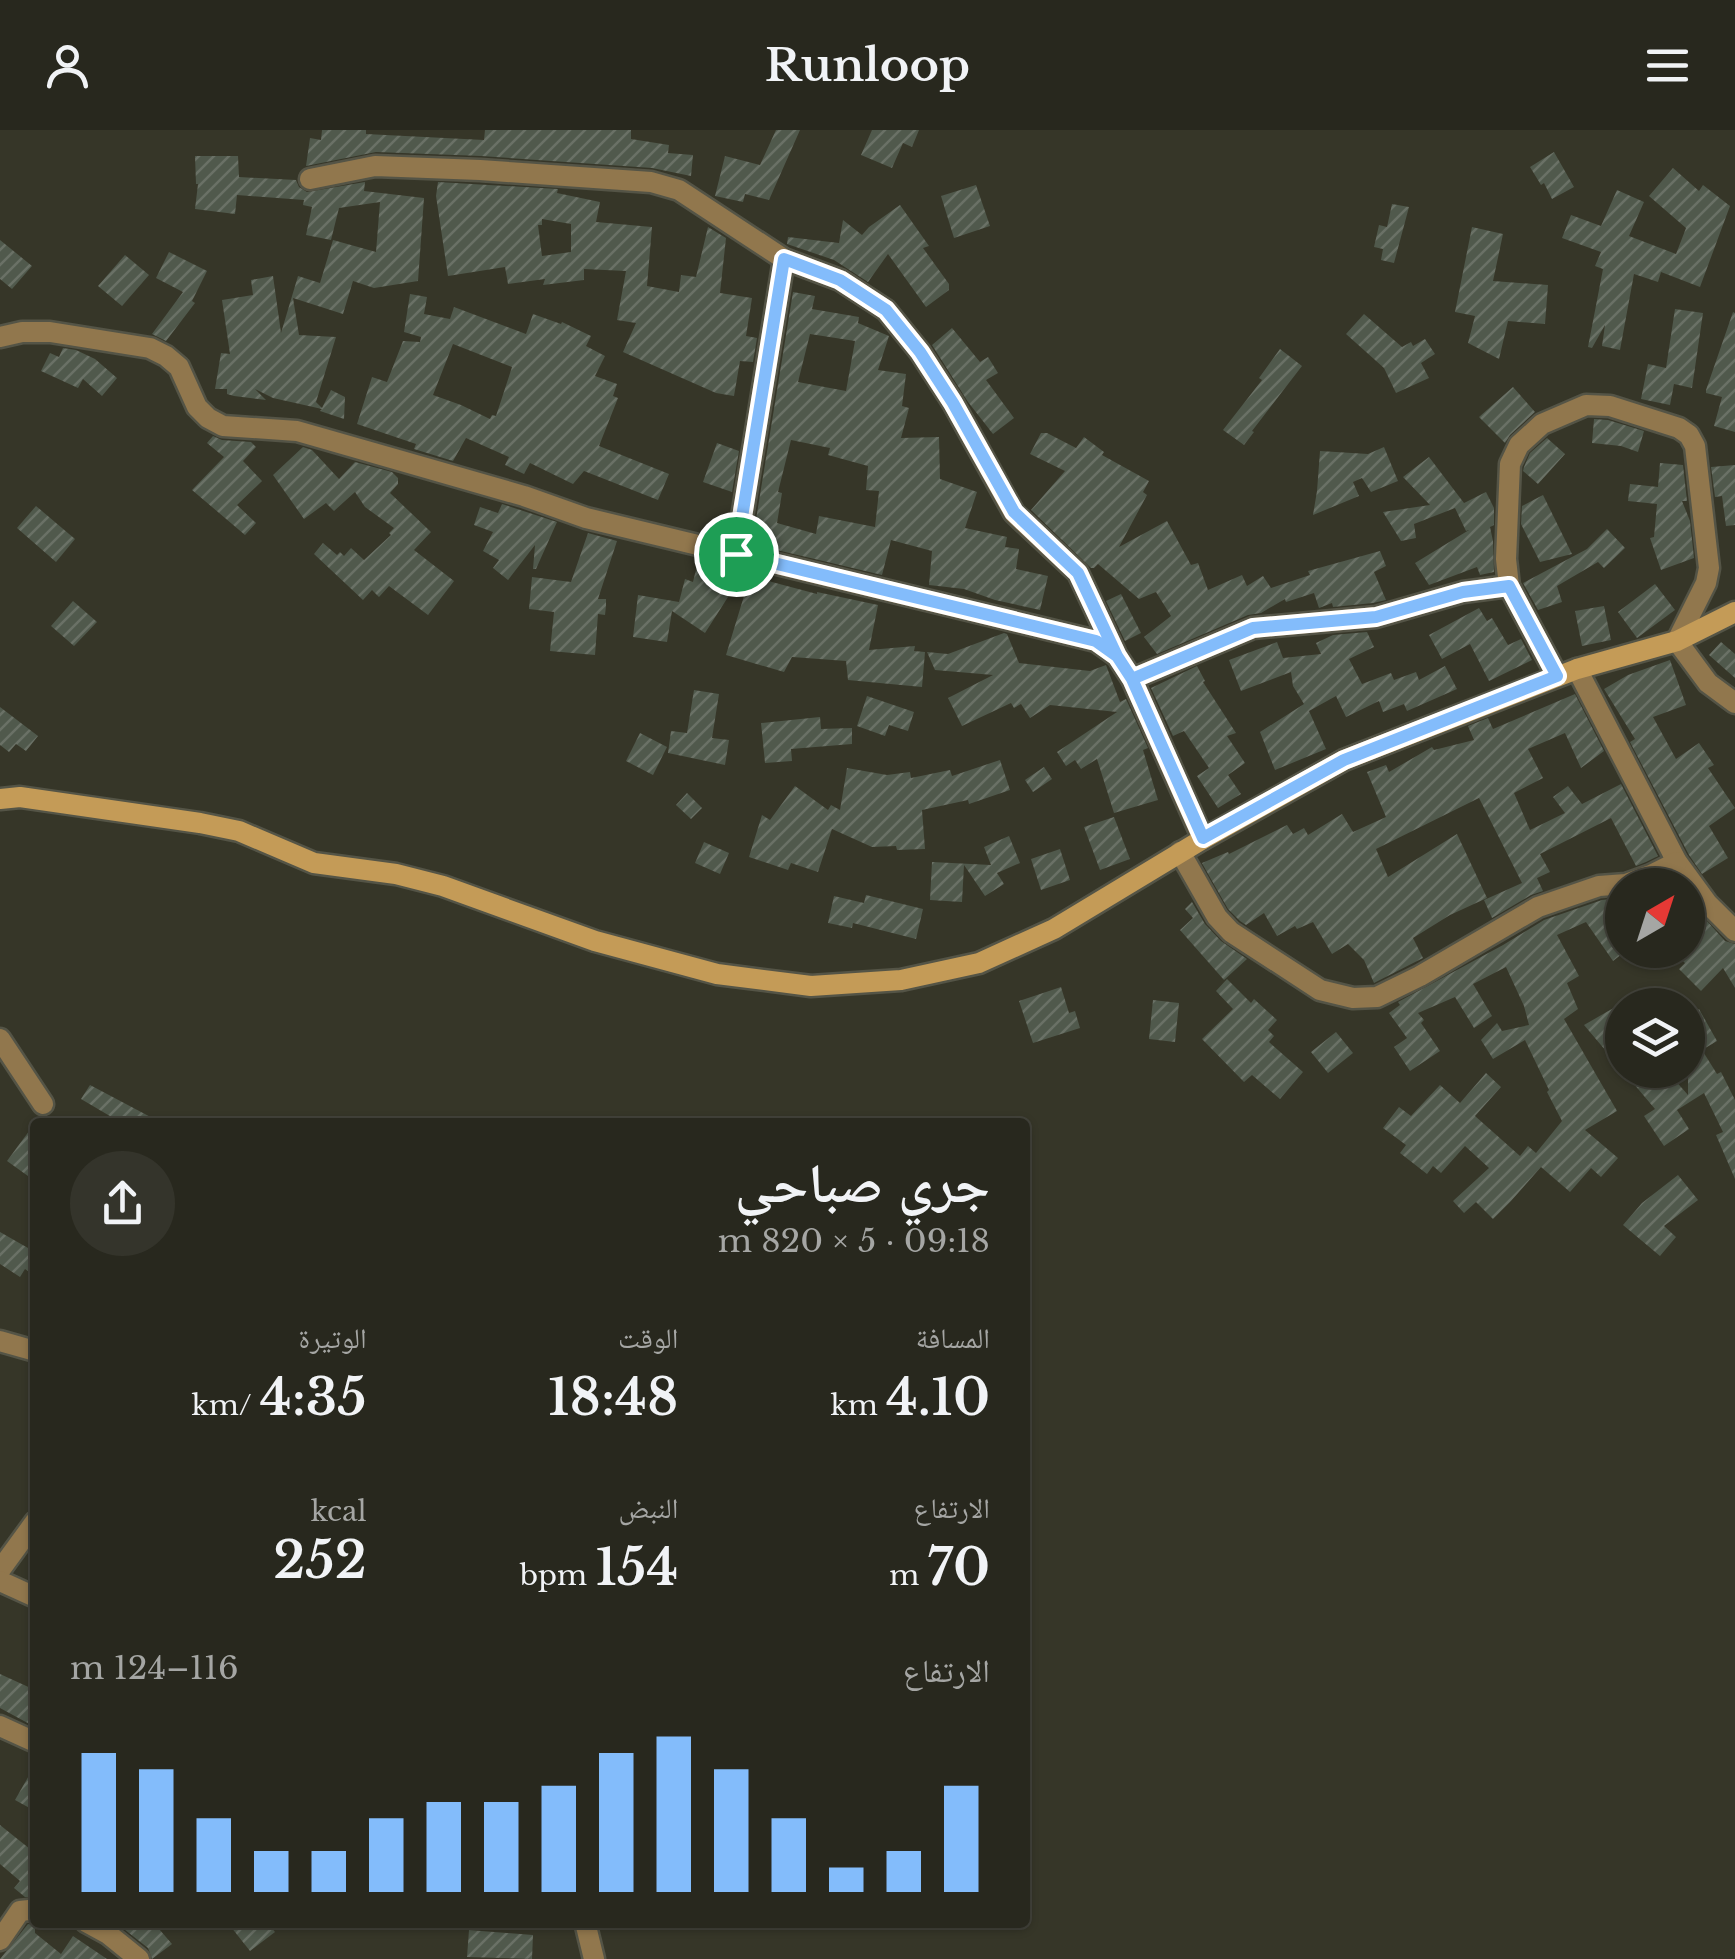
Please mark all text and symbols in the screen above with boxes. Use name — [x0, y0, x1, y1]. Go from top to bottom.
text: Runloop — [765, 37, 970, 93]
icon: person — [40, 38, 95, 93]
icon: menu — [1640, 38, 1695, 93]
pin — [694, 512, 779, 597]
icon: arrive — [709, 527, 764, 582]
north arrow — [1605, 868, 1705, 968]
map controls — [1605, 868, 1705, 1088]
button: layers — [1605, 988, 1705, 1088]
text: جري صباحي — [735, 1149, 990, 1217]
button: share — [70, 1151, 175, 1256]
text: 09:18 · 5 × 820 m — [718, 1221, 990, 1261]
text: الوتيرة — [299, 1321, 367, 1356]
text: الوقت — [618, 1321, 678, 1356]
text: المسافة — [916, 1321, 990, 1356]
text: 4:35 — [260, 1366, 367, 1429]
text: 18:48 — [548, 1366, 678, 1429]
text: 4.10 — [886, 1366, 990, 1429]
text: /km — [192, 1388, 260, 1423]
text: km — [831, 1388, 886, 1423]
text: النبض — [619, 1491, 678, 1526]
text: الارتفاع — [914, 1491, 990, 1526]
text: kcal — [311, 1494, 367, 1529]
text: 252 — [273, 1529, 367, 1592]
text: 154 — [595, 1536, 678, 1599]
text: 70 — [927, 1536, 990, 1599]
text: bpm — [520, 1558, 595, 1593]
text: m — [889, 1558, 927, 1593]
text: 116–124 m — [70, 1648, 239, 1688]
text: الارتفاع — [903, 1651, 990, 1691]

